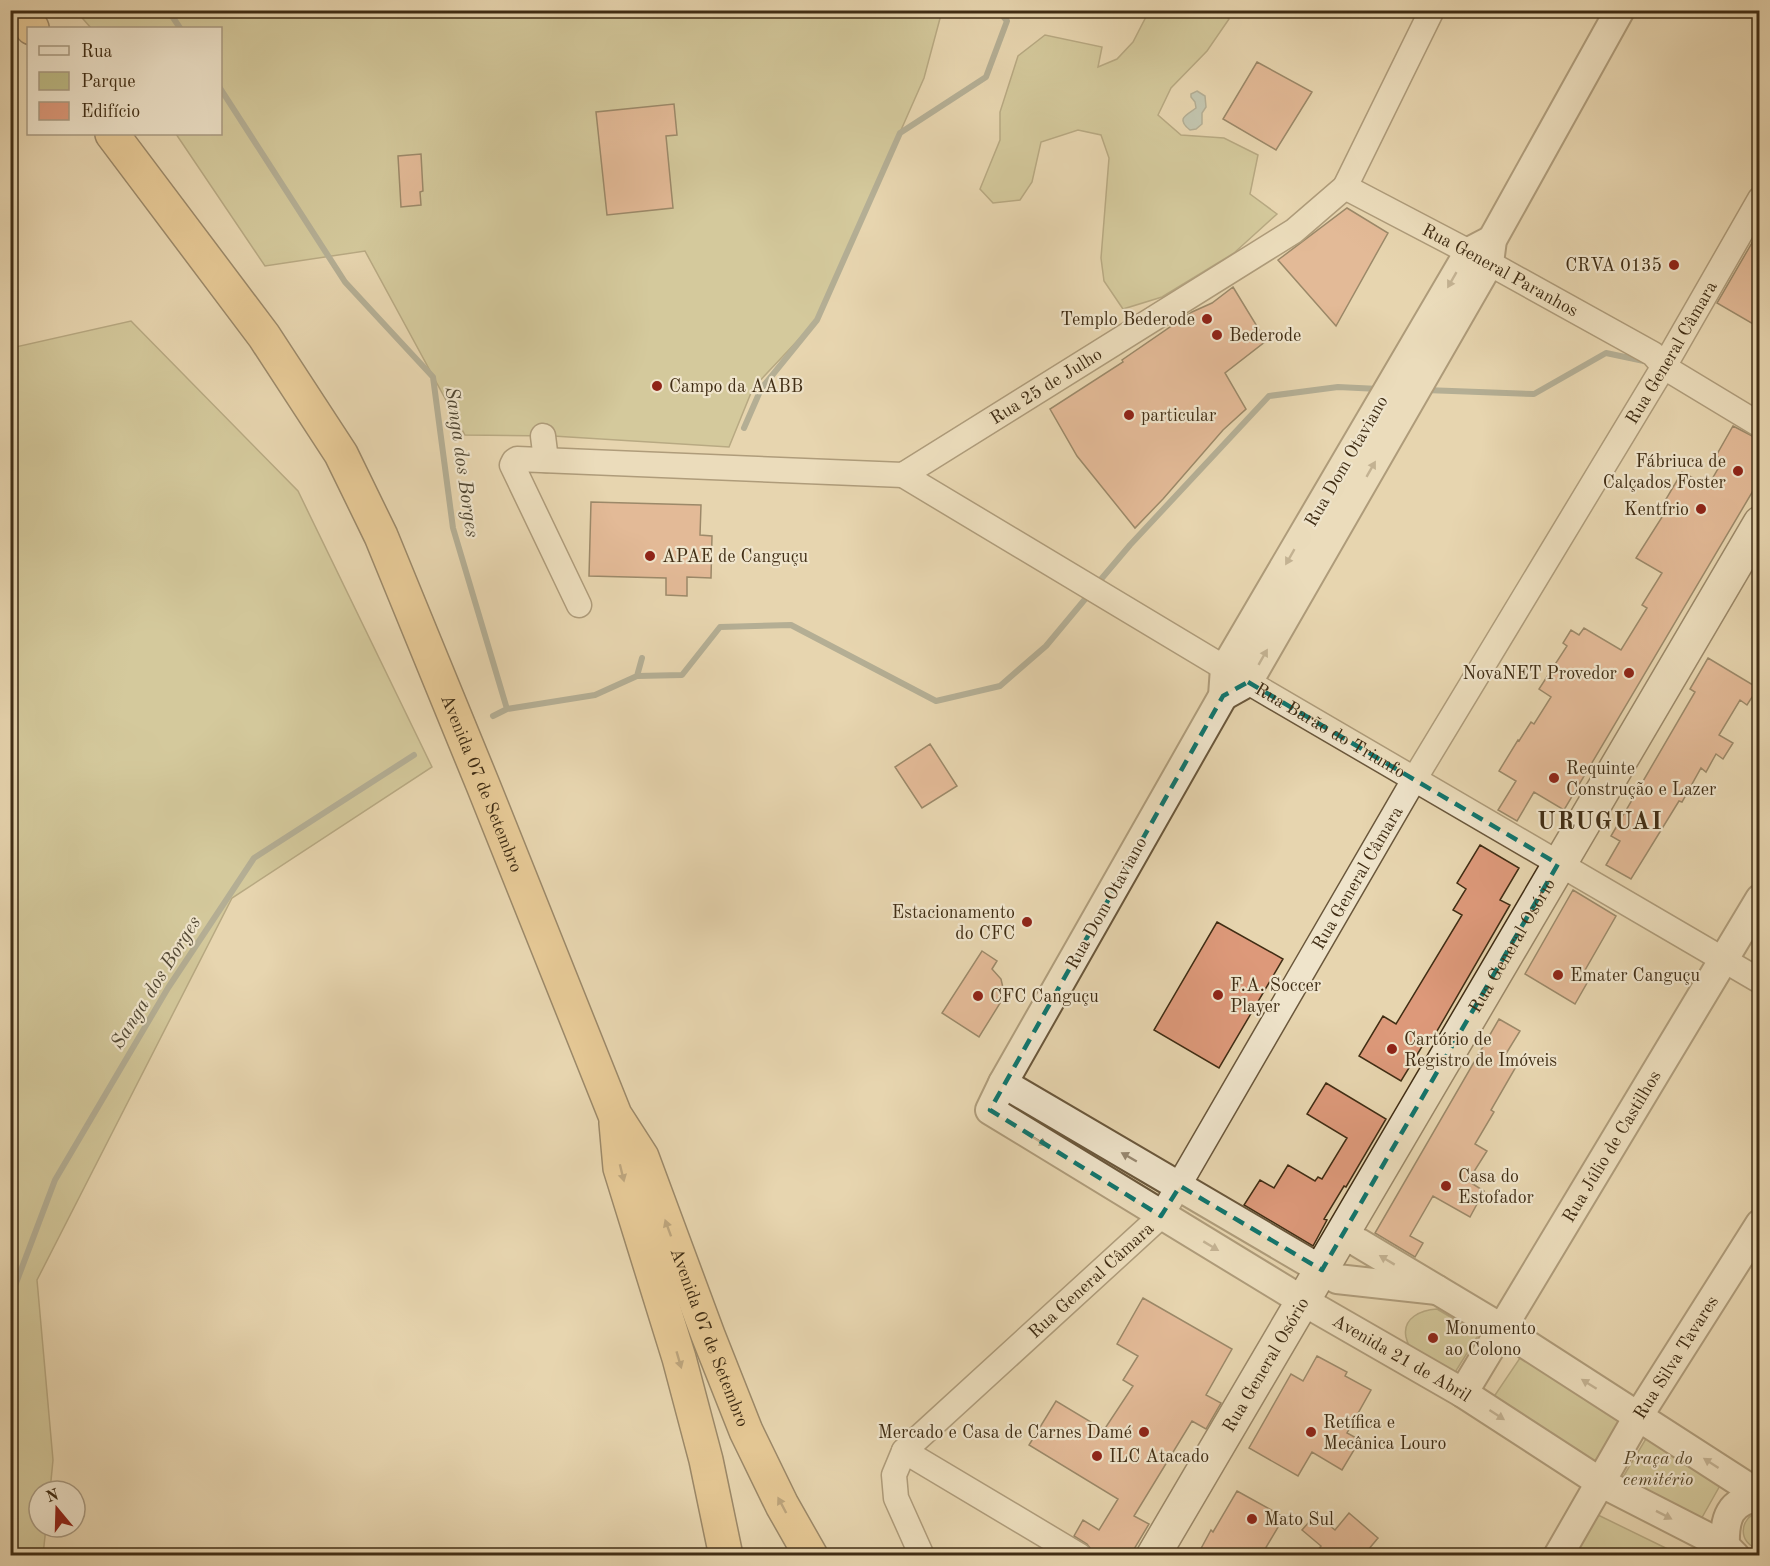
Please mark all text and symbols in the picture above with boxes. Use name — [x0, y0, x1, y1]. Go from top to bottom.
legend — [27, 27, 222, 135]
text: Rua — [81, 43, 112, 61]
text: Parque — [81, 73, 136, 91]
text: Edifício — [81, 103, 140, 121]
street label: Rua General Paranhos — [1419, 221, 1581, 321]
place label: CRVA 0135 — [1565, 257, 1662, 275]
marker: CRVA 0135 — [1667, 258, 1681, 272]
one-way arrow — [1447, 272, 1457, 289]
street label: Rua General Câmara — [1623, 278, 1721, 427]
place label: Templo Bederode — [1060, 311, 1195, 329]
marker: Templo Bederode — [1200, 312, 1214, 326]
place label: Bederode — [1229, 327, 1301, 345]
marker: Bederode — [1210, 328, 1224, 342]
street label: Rua 25 de Julho — [987, 345, 1106, 428]
place label: Campo da AABB — [669, 378, 803, 396]
marker: Campo da AABB — [650, 379, 664, 393]
water label: Sanga dos Borges — [441, 386, 482, 539]
street label: Rua Dom Otaviano — [1302, 393, 1392, 530]
place label: particular — [1141, 407, 1217, 425]
marker: particular — [1122, 408, 1136, 422]
place label: Fábriuca de Calçados Foster — [1603, 453, 1727, 492]
one-way arrow — [1365, 461, 1376, 477]
marker: Fábriuca de Calçados Foster — [1731, 464, 1745, 478]
place label: Kentfrio — [1624, 501, 1689, 519]
marker: Kentfrio — [1694, 502, 1708, 516]
place label: APAE de Canguçu — [662, 548, 808, 566]
marker: APAE de Canguçu — [643, 549, 657, 563]
one-way arrow — [1285, 549, 1296, 565]
one-way arrow — [1258, 648, 1268, 665]
place label: NovaNET Provedor — [1462, 665, 1618, 683]
marker: NovaNET Provedor — [1622, 666, 1636, 680]
street label: Rua Barão do Triunfo — [1252, 680, 1408, 782]
street label: Avenida 07 de Setembro — [437, 692, 525, 875]
place label: Requinte Construção e Lazer — [1566, 760, 1717, 799]
marker: Requinte Construção e Lazer — [1547, 771, 1561, 785]
street label: Rua General Câmara — [1310, 803, 1407, 953]
district label: URUGUAI — [1537, 811, 1663, 835]
street label: Rua Dom Otaviano — [1063, 834, 1151, 973]
street label: Rua General Osório — [1466, 876, 1559, 1016]
place label: Estacionamento do CFC — [892, 904, 1015, 943]
water label: Sanga dos Borges — [108, 913, 205, 1053]
marker: Estacionamento do CFC — [1020, 915, 1034, 929]
place label: Emater Canguçu — [1570, 967, 1700, 985]
marker: Emater Canguçu — [1551, 968, 1565, 982]
place label: F.A. Soccer Player — [1230, 977, 1322, 1016]
place label: CFC Canguçu — [990, 988, 1099, 1006]
marker: F.A. Soccer Player — [1211, 988, 1225, 1002]
marker: CFC Canguçu — [971, 989, 985, 1003]
place label: Cartório de Registro de Imóveis — [1404, 1031, 1557, 1070]
marker: Cartório de Registro de Imóveis — [1385, 1042, 1399, 1056]
street label: Rua Júlio de Castilhos — [1560, 1067, 1665, 1226]
one-way arrow — [1031, 1135, 1047, 1146]
one-way arrow — [1120, 1152, 1137, 1162]
one-way arrow — [618, 1164, 628, 1182]
place label: Casa do Estofador — [1458, 1168, 1535, 1207]
marker: Casa do Estofador — [1439, 1179, 1453, 1193]
one-way arrow — [663, 1218, 673, 1236]
street label: Rua General Câmara — [1026, 1219, 1158, 1342]
one-way arrow — [1203, 1241, 1220, 1251]
street label: Avenida 07 de Setembro — [667, 1246, 751, 1430]
one-way arrow — [1378, 1255, 1395, 1265]
street label: Rua Silva Tavares — [1631, 1293, 1722, 1423]
street label: Rua General Osório — [1220, 1295, 1313, 1435]
street label: Avenida 21 de Abril — [1329, 1312, 1474, 1406]
place label: Monumento ao Colono — [1445, 1320, 1536, 1359]
marker: Monumento ao Colono — [1426, 1331, 1440, 1345]
one-way arrow — [675, 1351, 684, 1369]
one-way arrow — [1581, 1379, 1597, 1390]
one-way arrow — [1489, 1410, 1505, 1421]
place label: Retífica e Mecânica Louro — [1323, 1414, 1446, 1453]
place label: Mercado e Casa de Carnes Damé — [878, 1424, 1132, 1442]
marker: Mercado e Casa de Carnes Damé — [1137, 1425, 1151, 1439]
marker: Retífica e Mecânica Louro — [1304, 1425, 1318, 1439]
place label: ILC Atacado — [1109, 1448, 1209, 1466]
marker: ILC Atacado — [1090, 1449, 1104, 1463]
park label: Praça do cemitério — [1622, 1450, 1693, 1489]
one-way arrow — [1703, 1457, 1719, 1469]
north arrow — [27, 1479, 87, 1539]
text: N — [44, 1487, 62, 1506]
one-way arrow — [777, 1496, 787, 1513]
one-way arrow — [1656, 1510, 1673, 1520]
place label: Mato Sul — [1264, 1511, 1334, 1529]
marker: Mato Sul — [1245, 1512, 1259, 1526]

